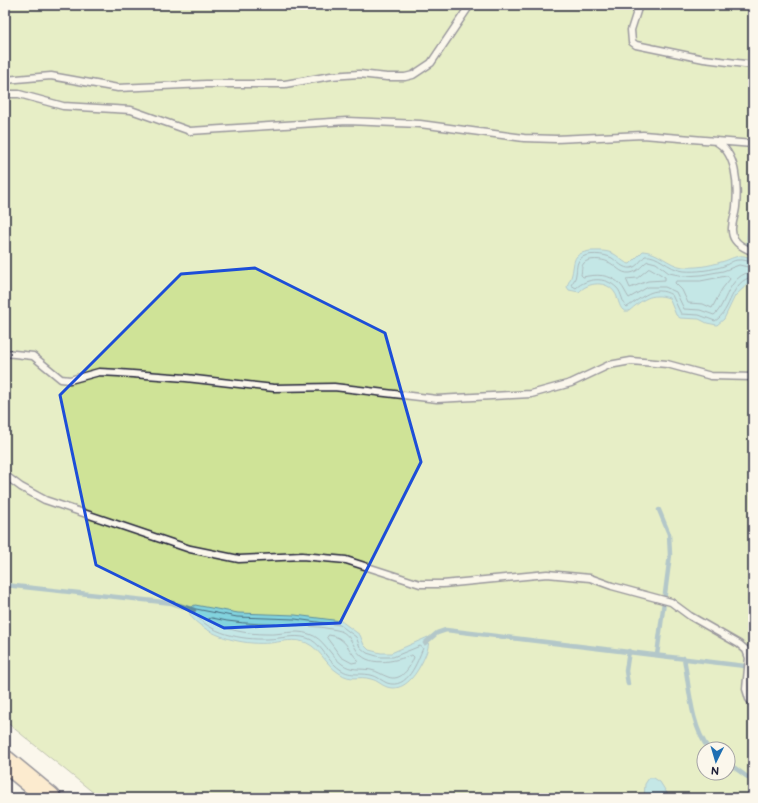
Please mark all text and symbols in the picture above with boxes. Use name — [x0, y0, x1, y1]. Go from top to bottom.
north arrow — [696, 741, 736, 781]
text: N — [710, 764, 720, 777]

